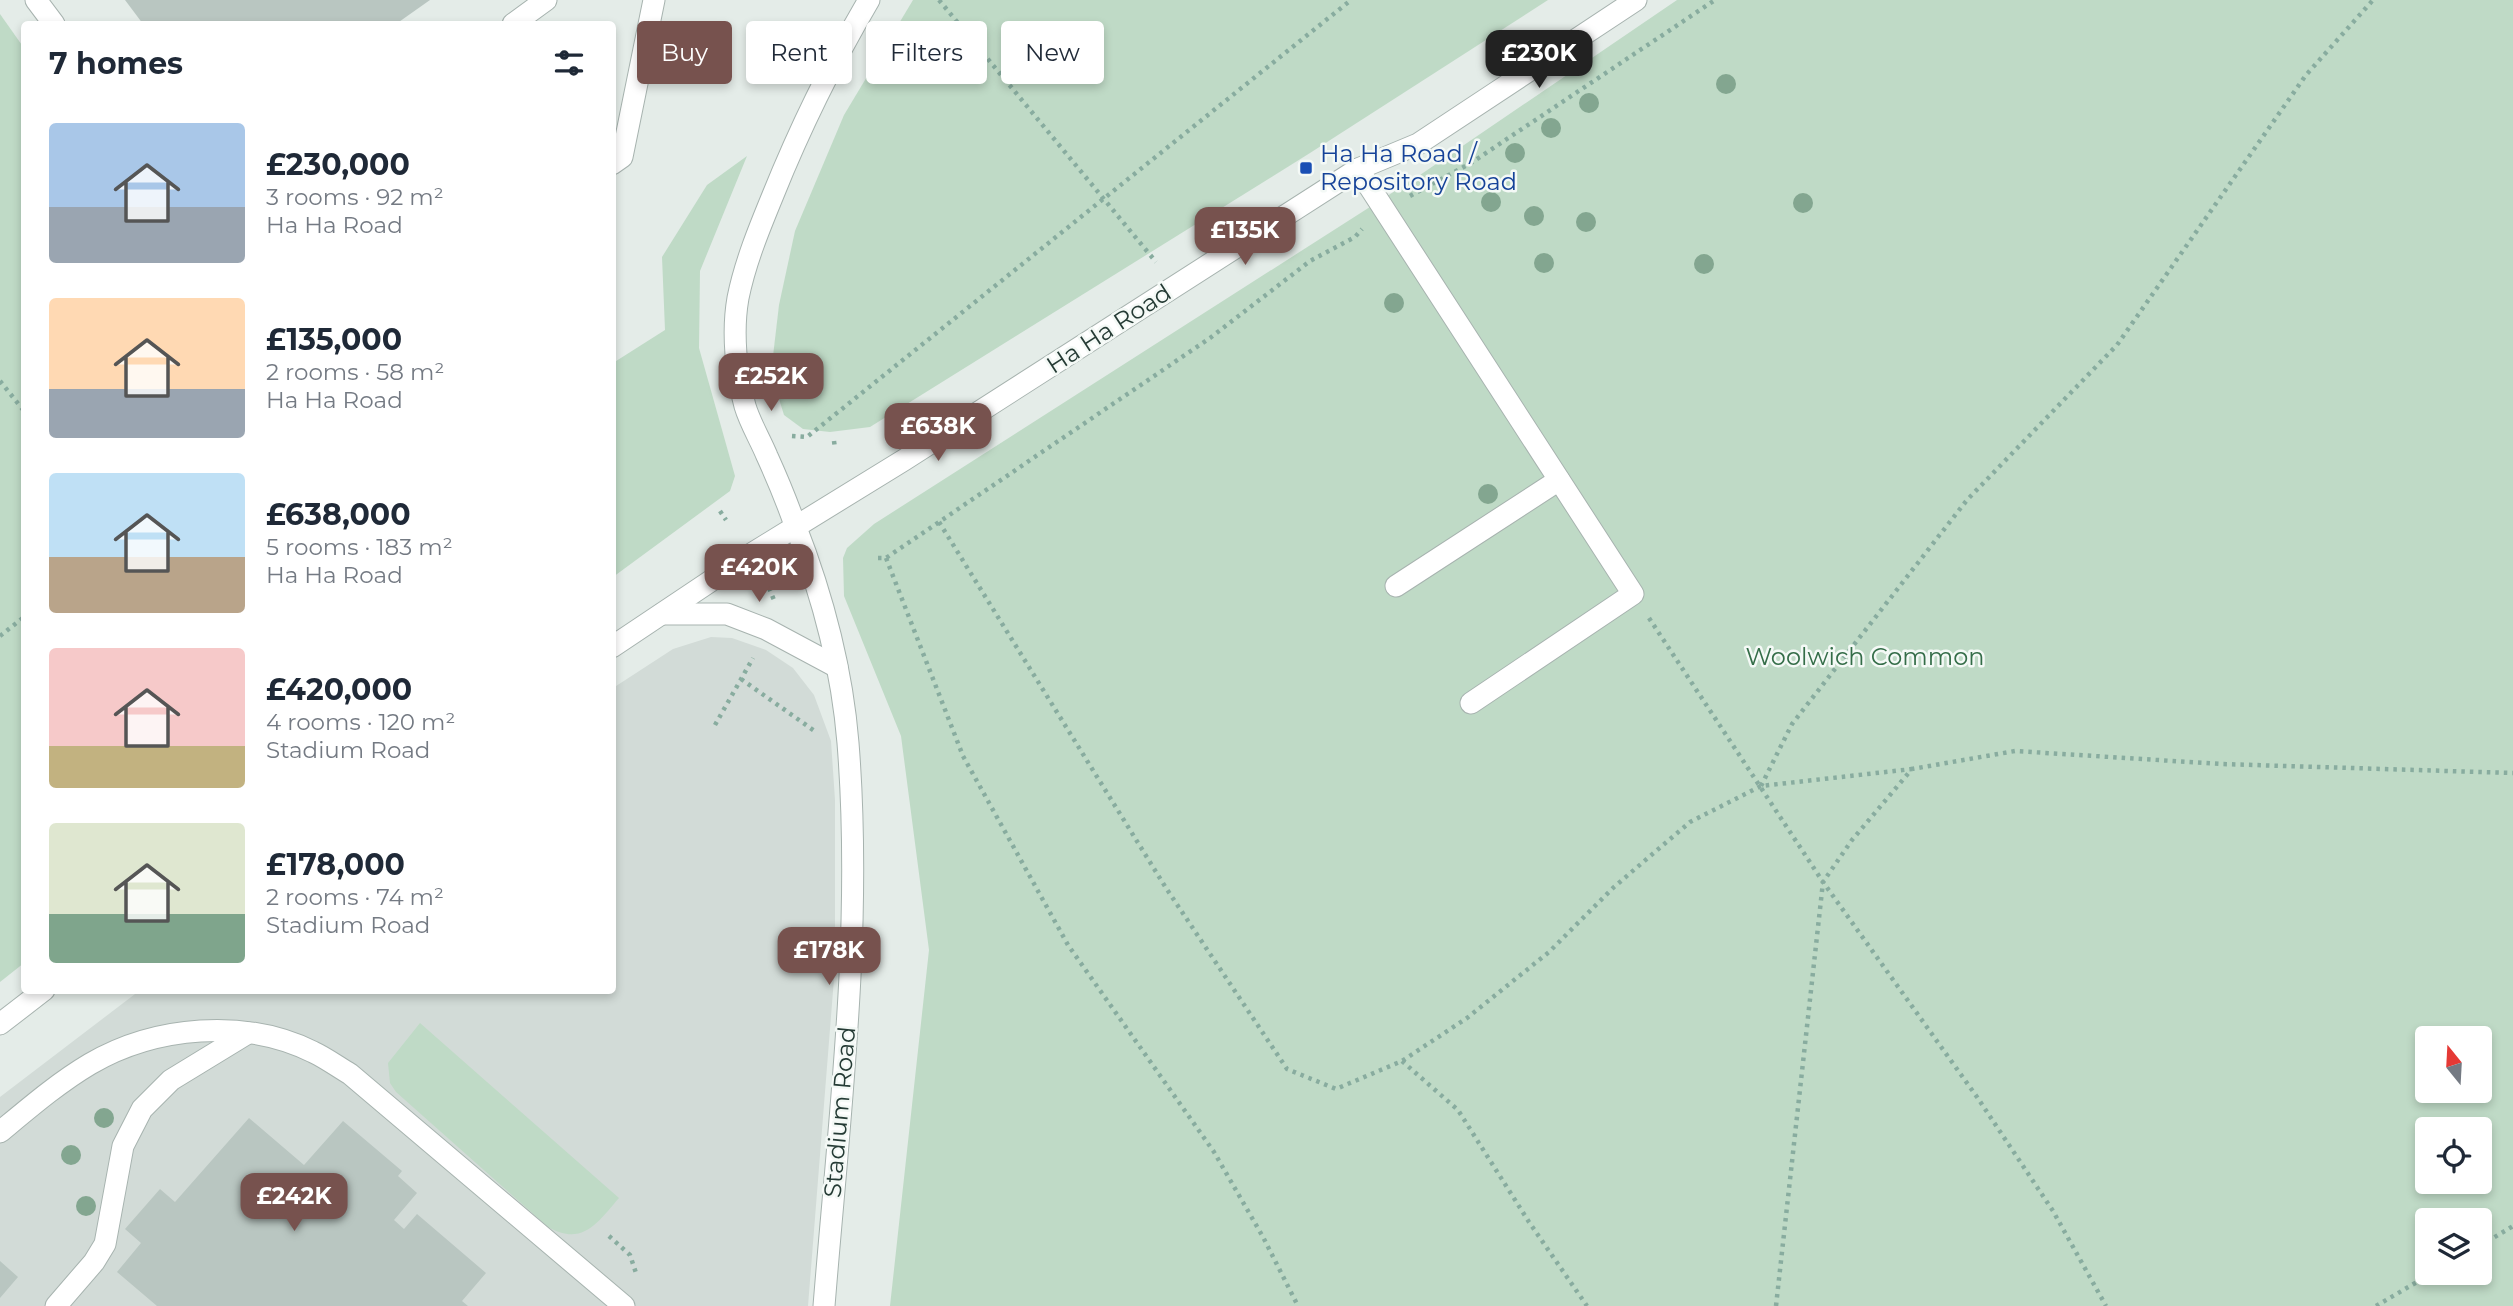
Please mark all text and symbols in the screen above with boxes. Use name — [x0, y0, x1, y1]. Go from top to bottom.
chip: Buy — [637, 21, 732, 84]
chip: Rent — [746, 21, 852, 84]
chip: Filters — [866, 21, 987, 84]
chip: New — [1001, 21, 1104, 84]
pin: £230K — [1490, 31, 1588, 90]
text: £230K — [1502, 39, 1576, 67]
icon: filters — [550, 44, 588, 82]
text: 7 homes — [49, 45, 183, 82]
place label: Ha Ha Road / Repository Road — [1320, 139, 1517, 196]
text: £230,000 — [266, 146, 410, 183]
icon: home — [105, 151, 189, 235]
marker: Ha Ha Road / Repository Road — [1298, 160, 1314, 176]
text: 3 rooms · 92 m² — [266, 183, 444, 211]
pin: £135K — [1196, 208, 1294, 267]
text: Ha Ha Road — [266, 211, 403, 239]
text: £135K — [1211, 216, 1279, 244]
street label: Ha Ha Road — [1041, 278, 1176, 380]
text: £135,000 — [266, 321, 402, 358]
icon: home — [105, 326, 189, 410]
pin: £252K — [722, 354, 820, 413]
text: 2 rooms · 58 m² — [266, 358, 444, 386]
text: £252K — [735, 362, 807, 390]
text: Ha Ha Road — [266, 386, 403, 414]
pin: £638K — [889, 404, 987, 463]
text: £638K — [900, 412, 976, 440]
text: £638,000 — [266, 496, 411, 533]
icon: home — [105, 501, 189, 585]
text: 5 rooms · 183 m² — [266, 533, 453, 561]
pin: £420K — [710, 544, 808, 604]
text: £420K — [721, 553, 797, 581]
text: Ha Ha Road — [266, 561, 403, 589]
park label: Woolwich Common — [1745, 642, 1985, 671]
text: £420,000 — [266, 671, 412, 708]
icon: home — [105, 676, 189, 760]
text: 4 rooms · 120 m² — [266, 708, 455, 736]
text: Stadium Road — [266, 736, 430, 764]
text: £178,000 — [266, 846, 405, 883]
icon: home — [105, 851, 189, 935]
text: 2 rooms · 74 m² — [266, 883, 444, 911]
text: Stadium Road — [266, 911, 430, 939]
pin: £178K — [780, 928, 878, 987]
text: £178K — [794, 936, 864, 964]
street label: Stadium Road — [818, 1025, 861, 1199]
north arrow — [2415, 1026, 2492, 1102]
map controls — [2415, 1026, 2492, 1285]
button: locate — [2415, 1117, 2492, 1194]
pin: £242K — [245, 1174, 343, 1233]
text: £242K — [257, 1182, 331, 1210]
button: layers — [2415, 1208, 2492, 1285]

